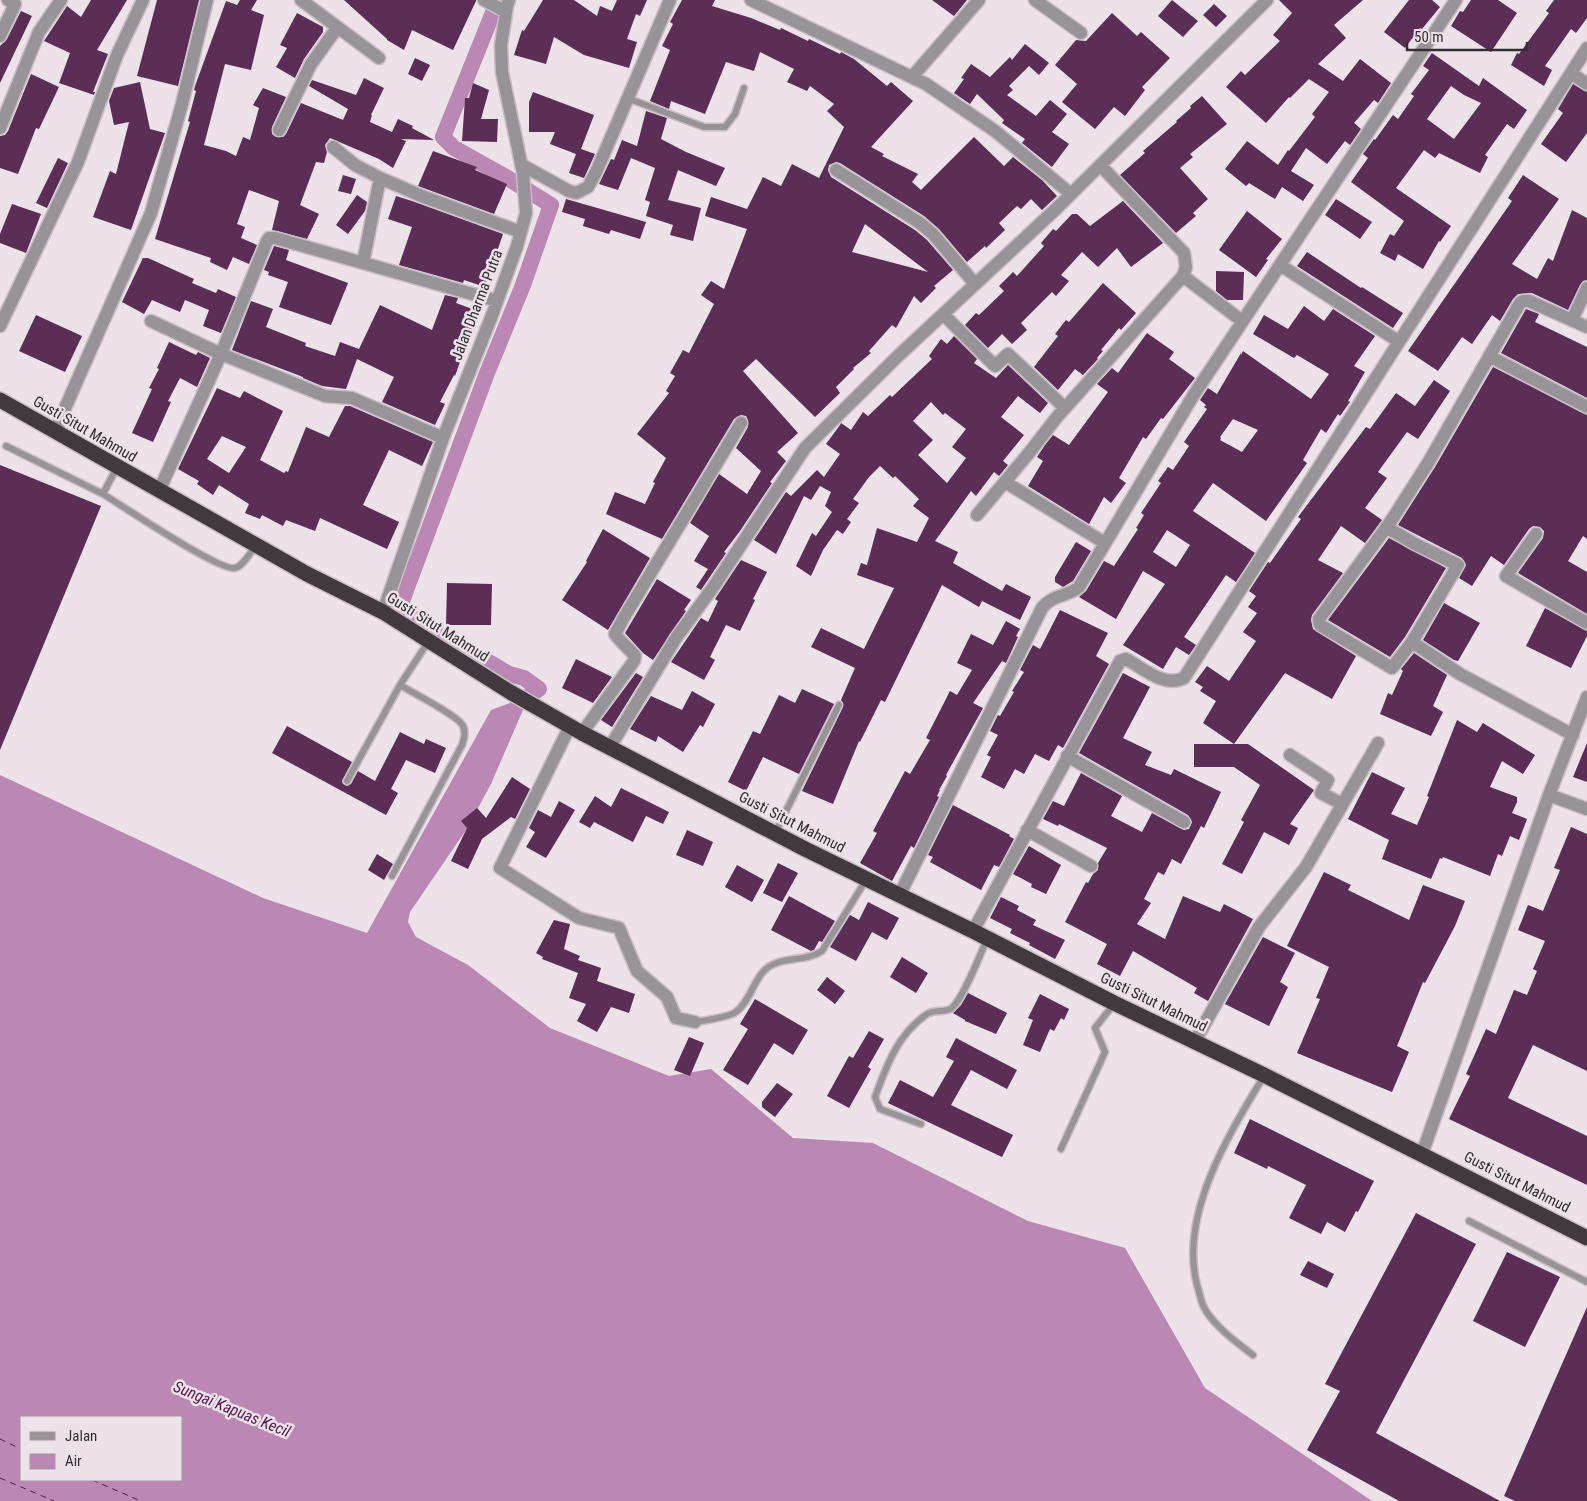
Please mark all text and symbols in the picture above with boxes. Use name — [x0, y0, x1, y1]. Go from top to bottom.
scale bar — [1407, 20, 1527, 52]
text: 50 m — [1414, 28, 1444, 46]
street label: Jalan Dharma Putra — [448, 247, 506, 363]
street label: Gusti Situt Mahmud — [30, 392, 140, 466]
street label: Gusti Situt Mahmud — [384, 588, 492, 666]
street label: Gusti Situt Mahmud — [736, 787, 848, 857]
street label: Gusti Situt Mahmud — [1098, 968, 1210, 1036]
street label: Gusti Situt Mahmud — [1461, 1147, 1573, 1217]
water label: Sungai Kapuas Kecil — [171, 1377, 294, 1441]
legend — [20, 1416, 182, 1481]
text: Jalan — [65, 1427, 97, 1445]
text: Air — [65, 1452, 82, 1470]

